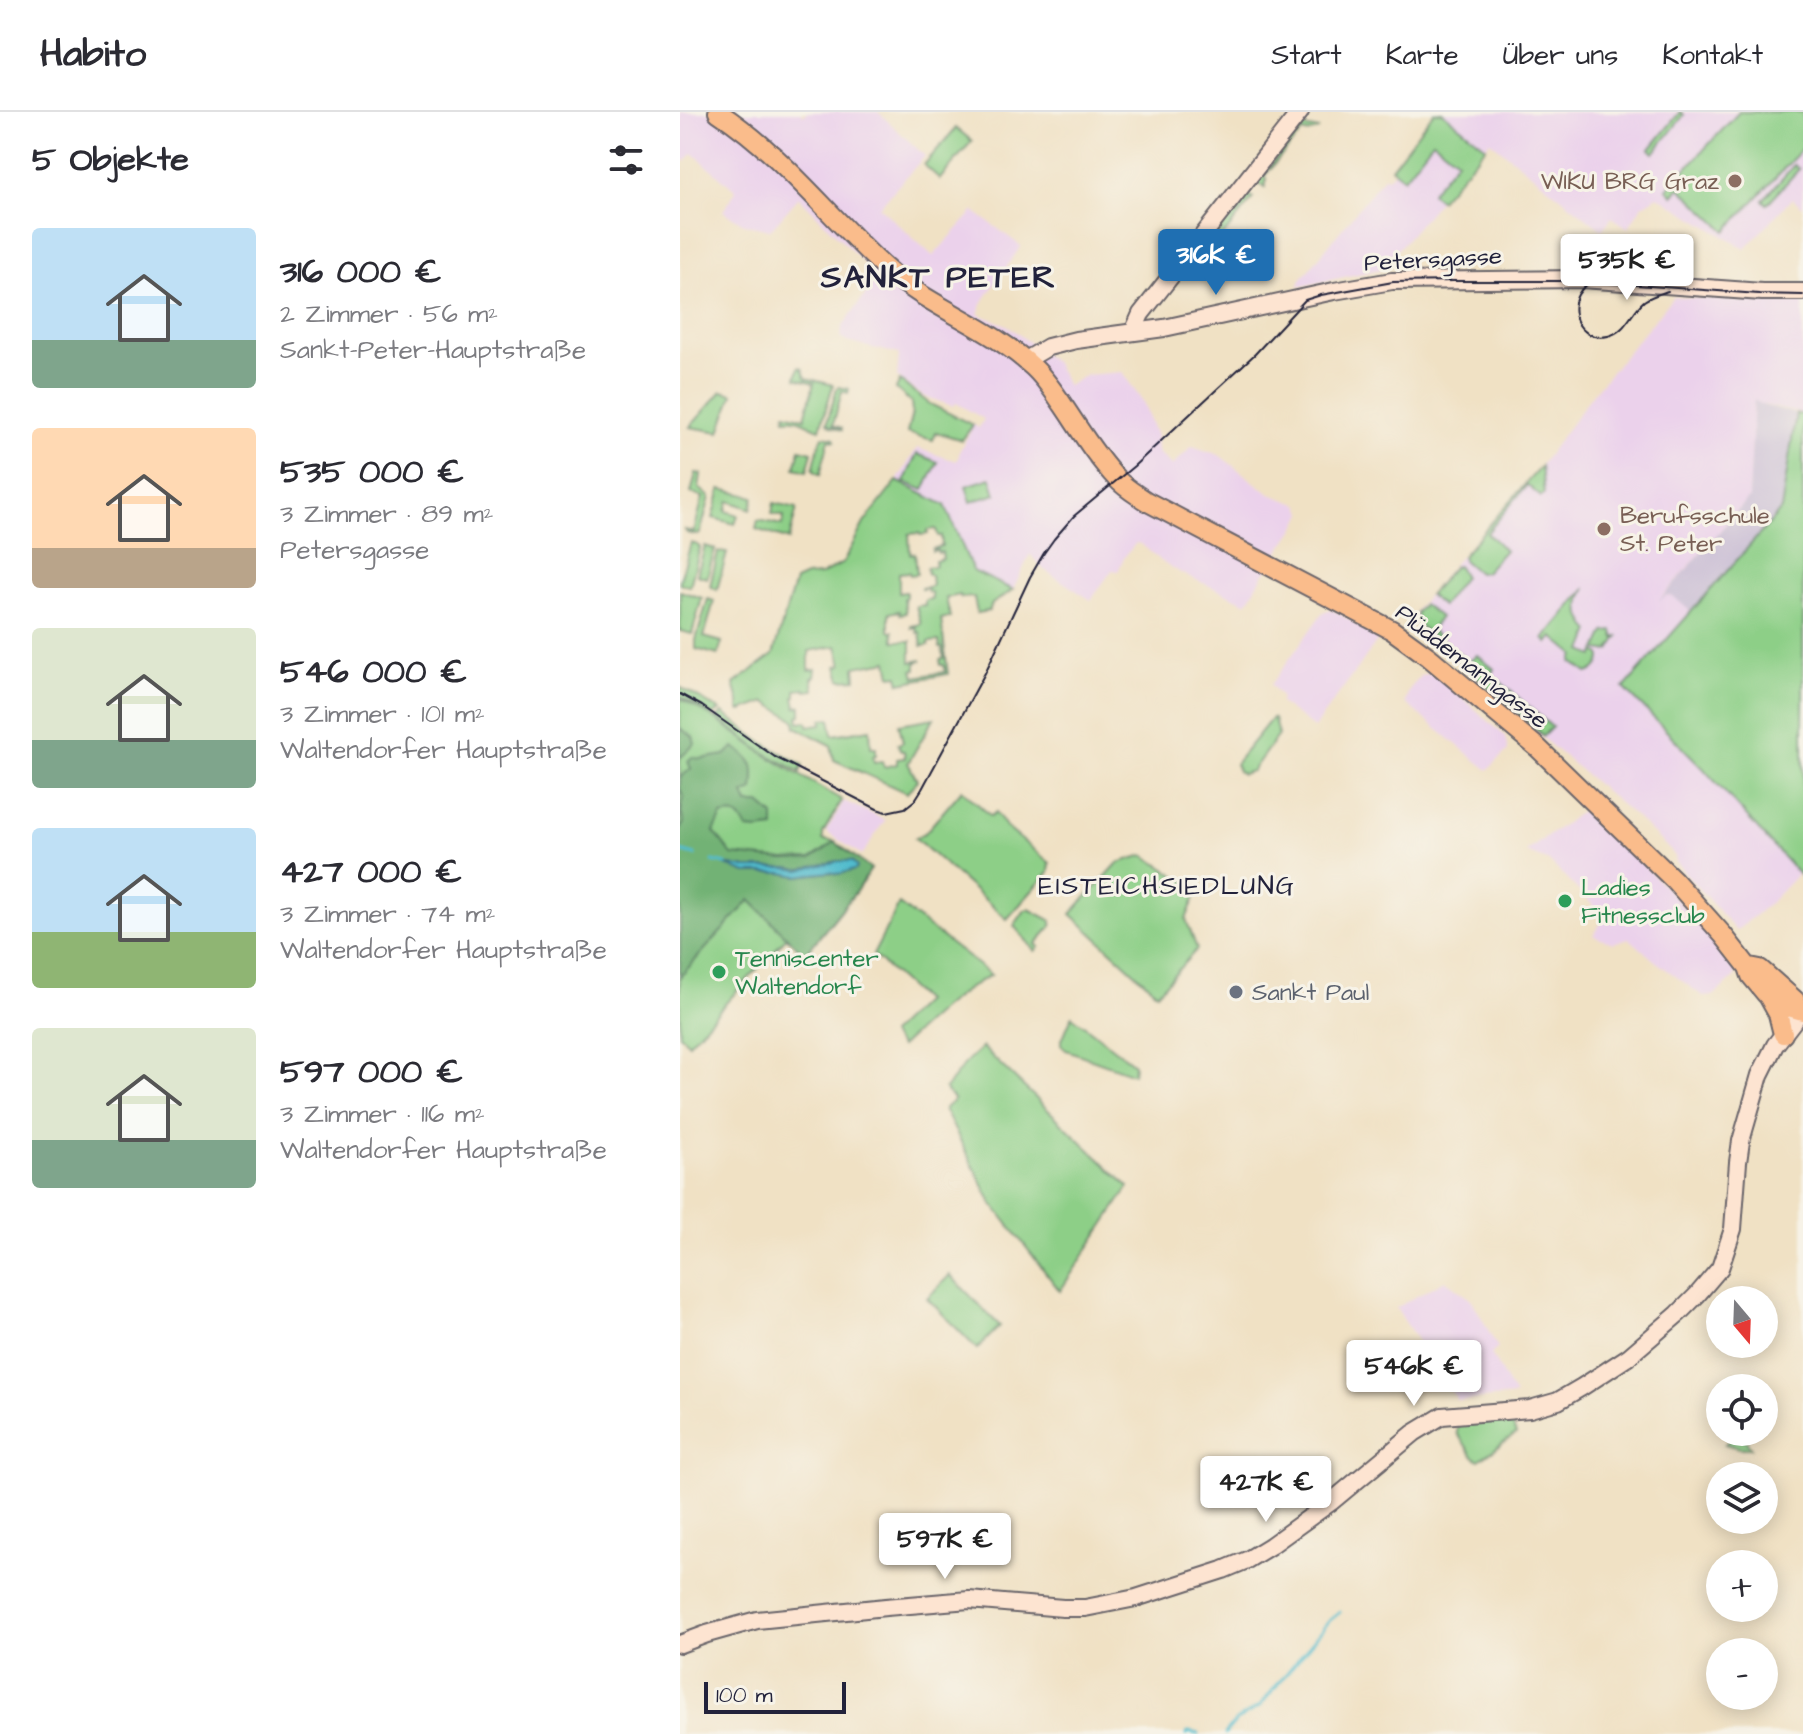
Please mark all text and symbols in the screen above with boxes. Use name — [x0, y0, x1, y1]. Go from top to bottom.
text: Habito — [40, 29, 146, 81]
text: Start — [1271, 36, 1342, 75]
text: Karte — [1386, 36, 1459, 75]
text: Über uns — [1503, 36, 1618, 75]
text: Kontakt — [1662, 36, 1763, 75]
text: 5 Objekte — [32, 136, 189, 184]
icon: filters — [604, 138, 648, 182]
place label: WIKU BRG Graz — [1541, 165, 1719, 199]
marker: WIKU BRG Graz — [1726, 172, 1744, 190]
pin: 316K € — [1151, 229, 1281, 297]
pin: 535K € — [1562, 234, 1692, 302]
text: 316K € — [1176, 237, 1256, 273]
street label: Petersgasse — [1363, 239, 1503, 282]
text: 535K € — [1579, 242, 1675, 278]
text: 316 000 € — [280, 248, 442, 296]
district label: SANKT PETER — [820, 255, 1057, 300]
icon: home — [96, 260, 192, 356]
text: 2 Zimmer · 56 m² — [280, 296, 498, 332]
text: Sankt-Peter-Hauptstraße — [280, 332, 586, 368]
text: 535 000 € — [280, 448, 464, 496]
icon: home — [96, 460, 192, 556]
text: 3 Zimmer · 89 m² — [280, 496, 493, 532]
place label: Berufsschule St. Peter — [1620, 499, 1770, 561]
marker: Berufsschule St. Peter — [1595, 520, 1613, 538]
text: Petersgasse — [280, 532, 429, 568]
street label: Plüddemanngasse — [1387, 596, 1555, 738]
text: 546 000 € — [280, 648, 467, 696]
icon: home — [96, 660, 192, 756]
text: 3 Zimmer · 101 m² — [280, 696, 485, 732]
text: Waltendorfer Hauptstraße — [280, 732, 607, 768]
text: 427 000 € — [280, 848, 462, 896]
icon: home — [96, 860, 192, 956]
district label: EISTEICHSIEDLUNG — [1038, 868, 1296, 904]
place label: Ladies Fitnessclub — [1581, 871, 1705, 933]
marker: Ladies Fitnessclub — [1556, 892, 1574, 910]
text: 3 Zimmer · 74 m² — [280, 896, 495, 932]
text: Waltendorfer Hauptstraße — [280, 932, 607, 968]
place label: Tenniscenter Waltendorf — [735, 942, 879, 1004]
marker: Tenniscenter Waltendorf — [710, 963, 728, 981]
place label: Sankt Paul — [1252, 976, 1369, 1010]
marker: Sankt Paul — [1227, 983, 1245, 1001]
text: 597 000 € — [280, 1048, 463, 1096]
icon: home — [96, 1060, 192, 1156]
text: 3 Zimmer · 116 m² — [280, 1096, 485, 1132]
text: Waltendorfer Hauptstraße — [280, 1132, 607, 1168]
north arrow — [1706, 1286, 1778, 1358]
map controls — [1706, 1286, 1778, 1710]
pin: 546K € — [1349, 1340, 1479, 1408]
text: 546K € — [1364, 1348, 1464, 1384]
button: locate — [1706, 1374, 1778, 1446]
pin: 427K € — [1201, 1456, 1331, 1524]
button: layers — [1706, 1462, 1778, 1534]
text: 427K € — [1218, 1464, 1314, 1500]
pin: 597K € — [880, 1513, 1010, 1581]
text: 597K € — [897, 1521, 993, 1557]
button: + — [1706, 1550, 1778, 1622]
button: − — [1706, 1638, 1778, 1710]
scale bar — [704, 1678, 846, 1714]
text: 100 m — [716, 1680, 773, 1711]

